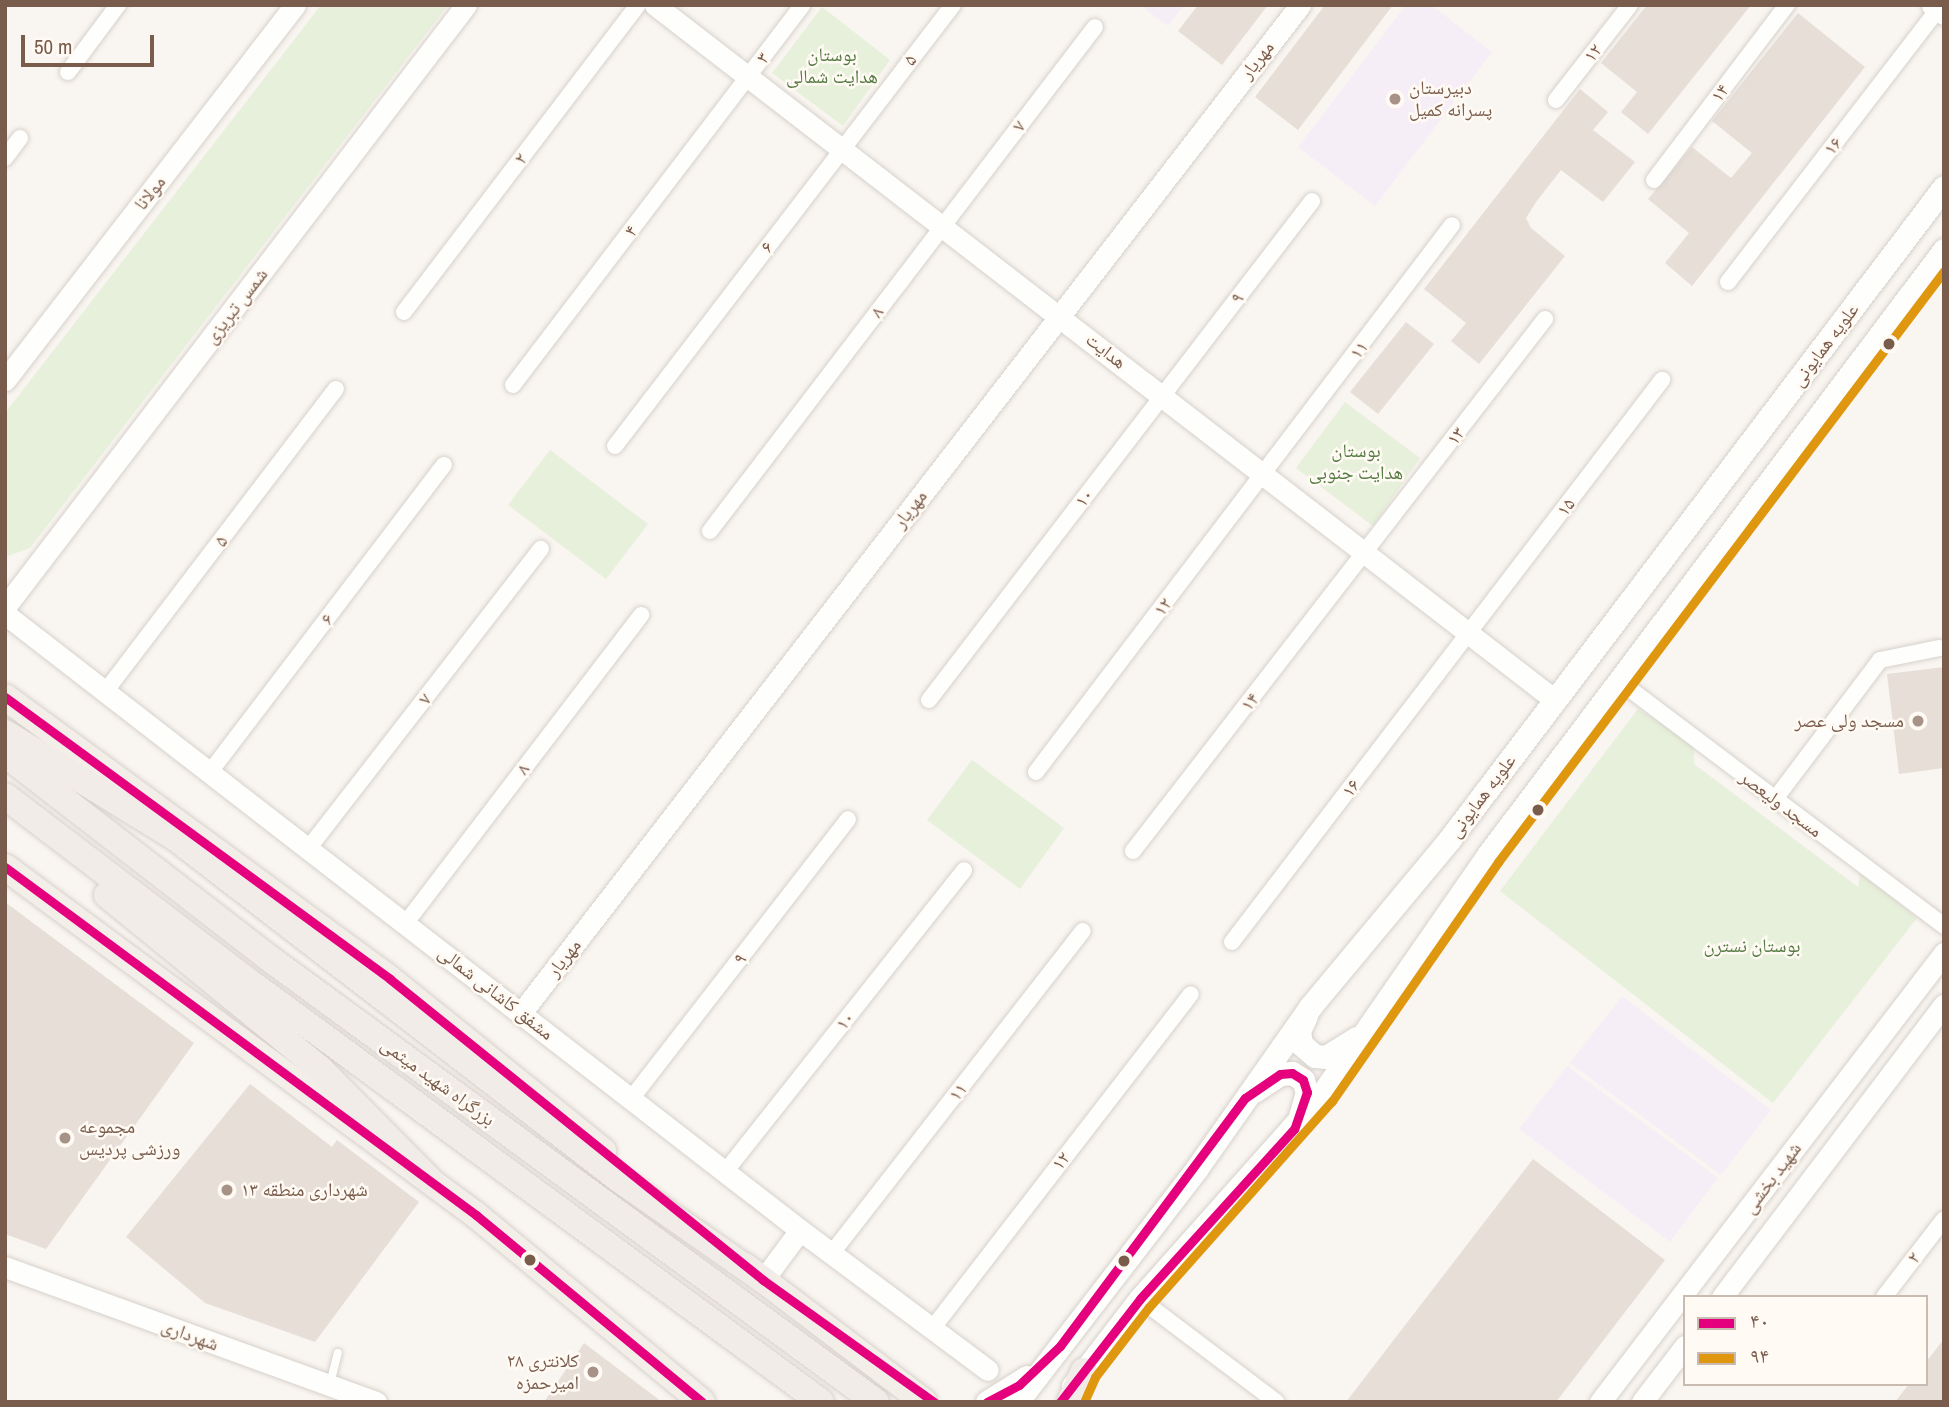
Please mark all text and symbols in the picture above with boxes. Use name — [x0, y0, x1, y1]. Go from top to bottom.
scale bar — [24, 21, 158, 65]
text: 50 m — [34, 32, 72, 61]
street label: مهریار — [1235, 36, 1279, 84]
street label: ۱۲ — [1579, 39, 1607, 67]
park label: بوستان هدایت شمالی — [786, 44, 878, 88]
street label: ۳ — [751, 48, 775, 68]
street label: ۵ — [898, 50, 922, 70]
place label: دبیرستان پسرانه کمیل — [1409, 77, 1492, 121]
street label: ۱۴ — [1706, 79, 1734, 107]
marker: دبیرستان پسرانه کمیل — [1387, 91, 1403, 107]
street label: ۷ — [1007, 116, 1031, 136]
street label: ۱۶ — [1819, 132, 1847, 160]
street label: ۲ — [509, 149, 533, 169]
street label: مولانا — [129, 171, 171, 215]
street label: ۴ — [619, 221, 643, 241]
street label: ۶ — [755, 237, 779, 257]
street label: شمس تبریزی — [199, 264, 273, 348]
street label: ۹ — [1225, 288, 1249, 308]
street label: علویه همایونی — [1786, 299, 1864, 391]
street label: ۸ — [865, 302, 889, 322]
street label: هدایت — [1081, 328, 1131, 374]
street label: ۱۱ — [1345, 336, 1373, 364]
unlabelled marker — [1882, 337, 1896, 351]
street label: ۱۳ — [1442, 422, 1470, 450]
park label: بوستان هدایت جنوبی — [1309, 440, 1403, 484]
street label: ۱۰ — [1070, 484, 1098, 512]
street label: مهریار — [888, 485, 932, 533]
street label: ۱۵ — [1552, 493, 1580, 521]
street label: ۵ — [209, 531, 233, 551]
street label: ۱۲ — [1149, 593, 1177, 621]
street label: ۶ — [315, 609, 339, 629]
street label: ۱۴ — [1236, 688, 1264, 716]
street label: ۷ — [413, 689, 437, 709]
place label: مسجد ولی عصر — [1794, 710, 1904, 732]
marker: مسجد ولی عصر — [1910, 713, 1926, 729]
street label: علویه همایونی — [1443, 750, 1521, 842]
street label: ۸ — [511, 759, 535, 779]
street label: مسجد ولیعصر — [1735, 766, 1827, 842]
street label: ۱۶ — [1337, 774, 1365, 802]
unlabelled marker — [1531, 803, 1545, 817]
street label: مهریار — [542, 934, 586, 982]
park label: بوستان نسترن — [1703, 935, 1801, 957]
street label: مشفق کاشانی شمالی — [434, 941, 558, 1045]
street label: ۹ — [728, 949, 752, 969]
street label: ۱۰ — [831, 1007, 859, 1035]
street label: بزرگراه شهید میثمی — [376, 1033, 500, 1131]
street label: ۱۱ — [944, 1078, 972, 1106]
place label: مجموعه ورزشی پردیس — [79, 1116, 180, 1160]
marker: مجموعه ورزشی پردیس — [57, 1130, 73, 1146]
street label: شهید بخشی — [1738, 1138, 1806, 1218]
street label: ۱۲ — [1047, 1147, 1075, 1175]
place label: شهرداری منطقه ۱۳ — [241, 1179, 368, 1201]
marker: شهرداری منطقه ۱۳ — [219, 1182, 235, 1198]
street label: ۲ — [1902, 1248, 1926, 1268]
unlabelled marker — [523, 1253, 537, 1267]
unlabelled marker — [1117, 1254, 1131, 1268]
legend — [1683, 1295, 1928, 1386]
text: ۴۰ — [1750, 1306, 1769, 1335]
street label: شهرداری — [158, 1314, 222, 1356]
text: ۹۴ — [1750, 1341, 1769, 1370]
place label: کلانتری ۲۸ امیرحمزه — [507, 1350, 579, 1394]
marker: کلانتری ۲۸ امیرحمزه — [585, 1364, 601, 1380]

